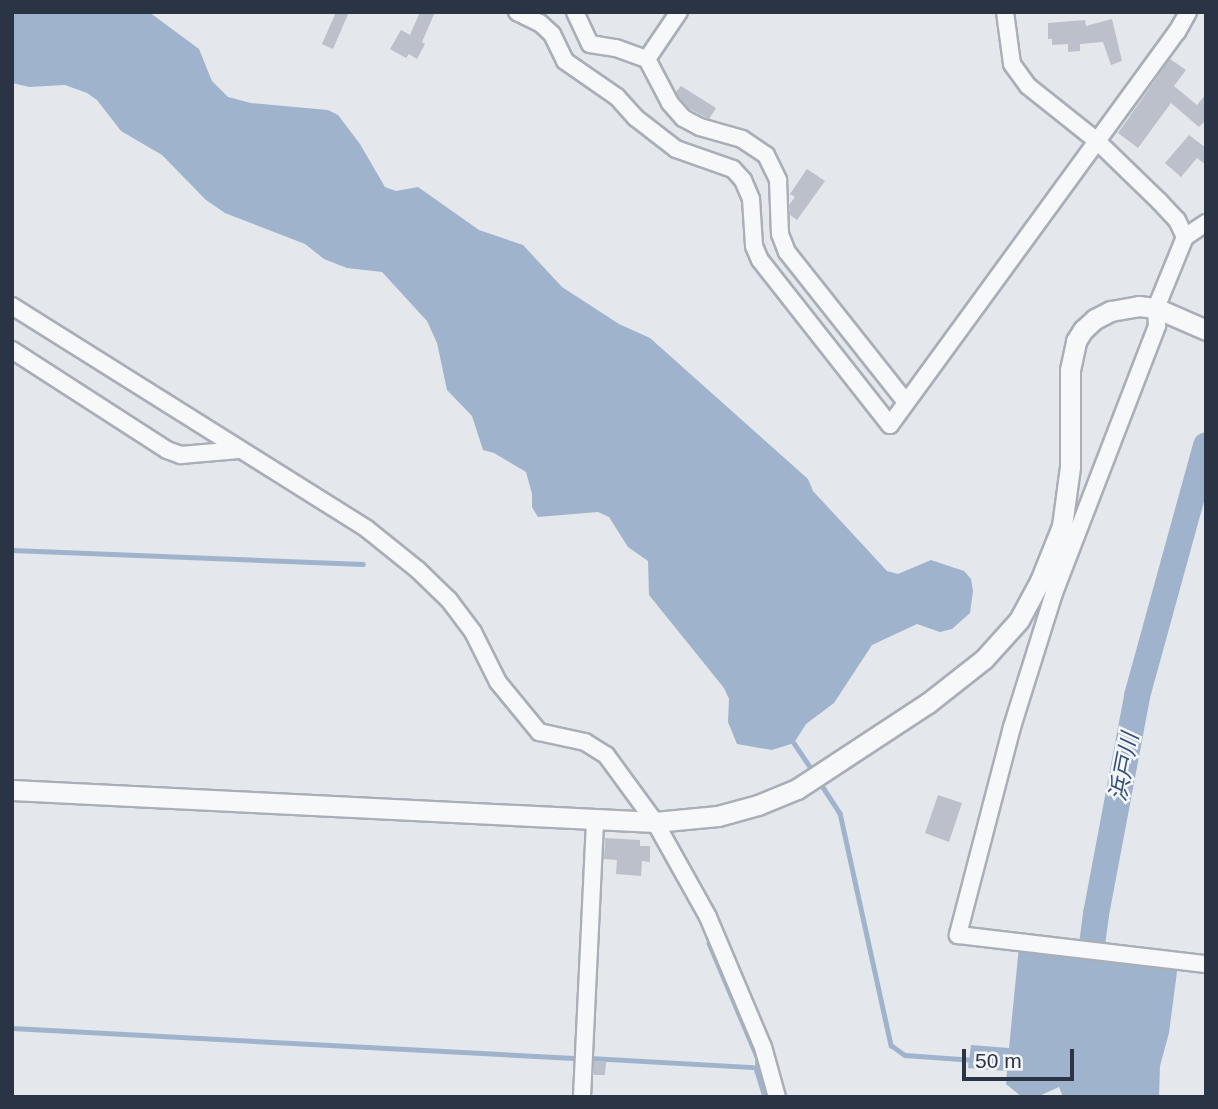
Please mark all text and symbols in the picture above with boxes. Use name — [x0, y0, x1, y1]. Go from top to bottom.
water label: 浜戸川 — [1104, 731, 1144, 803]
scale bar — [966, 1036, 1078, 1080]
text: 50 m — [975, 1049, 1022, 1072]

